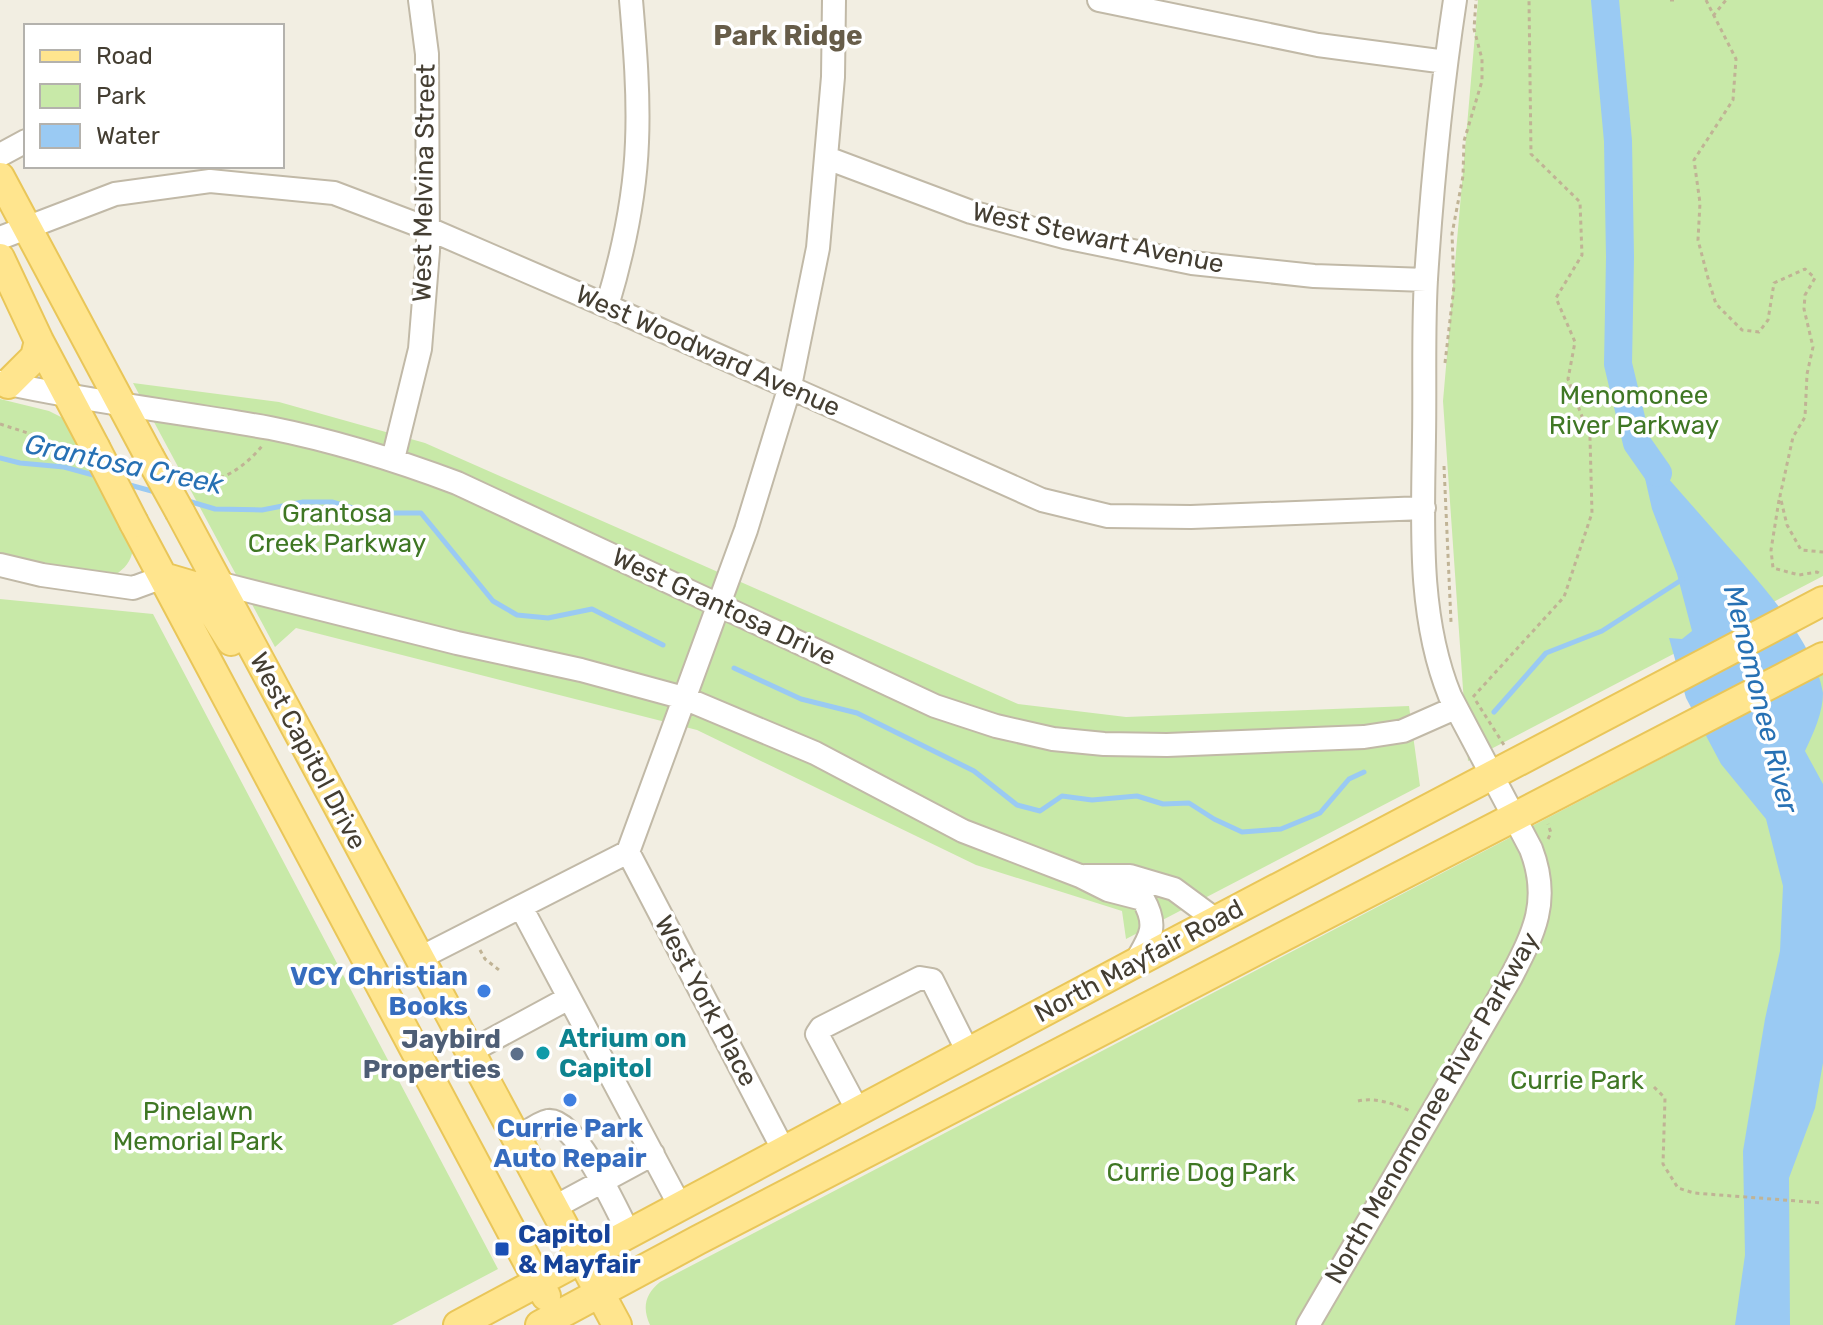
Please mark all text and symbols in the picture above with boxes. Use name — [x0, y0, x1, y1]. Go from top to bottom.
district label: Park Ridge — [713, 19, 863, 52]
legend — [24, 24, 284, 168]
text: Road — [96, 42, 153, 70]
street label: West Melvina Street — [406, 64, 442, 302]
text: Park — [96, 82, 147, 110]
text: Water — [96, 122, 160, 150]
street label: West Stewart Avenue — [969, 196, 1227, 280]
street label: West Woodward Avenue — [571, 279, 845, 423]
park label: Menomonee River Parkway — [1549, 380, 1719, 441]
water label: Grantosa Creek — [22, 427, 227, 501]
park label: Grantosa Creek Parkway — [248, 498, 426, 559]
street label: West Grantosa Drive — [607, 541, 841, 673]
water label: Menomonee River — [1717, 582, 1806, 818]
street label: West Capitol Drive — [243, 647, 373, 855]
street label: North Mayfair Road — [1029, 893, 1249, 1029]
street label: West York Place — [648, 910, 764, 1092]
street label: North Menomonee River Parkway — [1318, 927, 1546, 1289]
place label: VCY Christian Books — [290, 961, 468, 1022]
marker: VCY Christian Books — [475, 982, 493, 1000]
place label: Atrium on Capitol — [559, 1023, 687, 1084]
place label: Jaybird Properties — [363, 1024, 501, 1085]
marker: Atrium on Capitol — [534, 1044, 552, 1062]
marker: Jaybird Properties — [508, 1045, 526, 1063]
park label: Currie Park — [1510, 1065, 1645, 1096]
marker: Currie Park Auto Repair — [561, 1091, 579, 1109]
park label: Pinelawn Memorial Park — [113, 1096, 284, 1157]
place label: Currie Park Auto Repair — [494, 1113, 647, 1174]
park label: Currie Dog Park — [1107, 1157, 1296, 1188]
place label: Capitol & Mayfair — [518, 1219, 641, 1280]
marker: Capitol & Mayfair — [493, 1240, 511, 1258]

